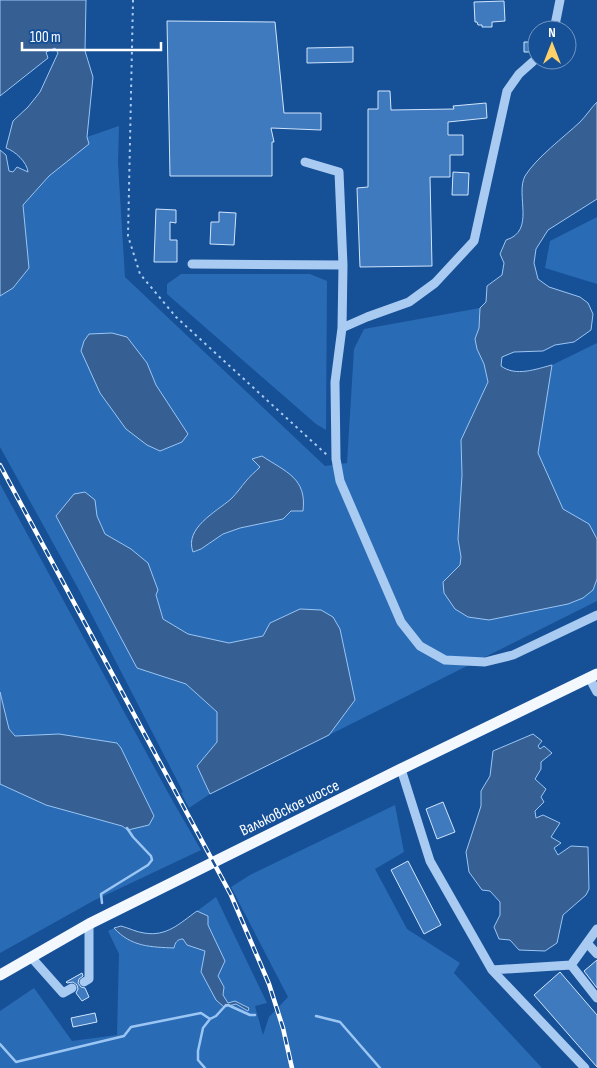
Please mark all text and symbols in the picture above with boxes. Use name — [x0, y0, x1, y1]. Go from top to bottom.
scale bar — [22, 20, 161, 52]
north arrow — [527, 20, 577, 70]
text: N — [548, 24, 556, 41]
text: 100 m — [30, 28, 61, 47]
street label: Вальковское шоссе — [237, 776, 342, 841]

